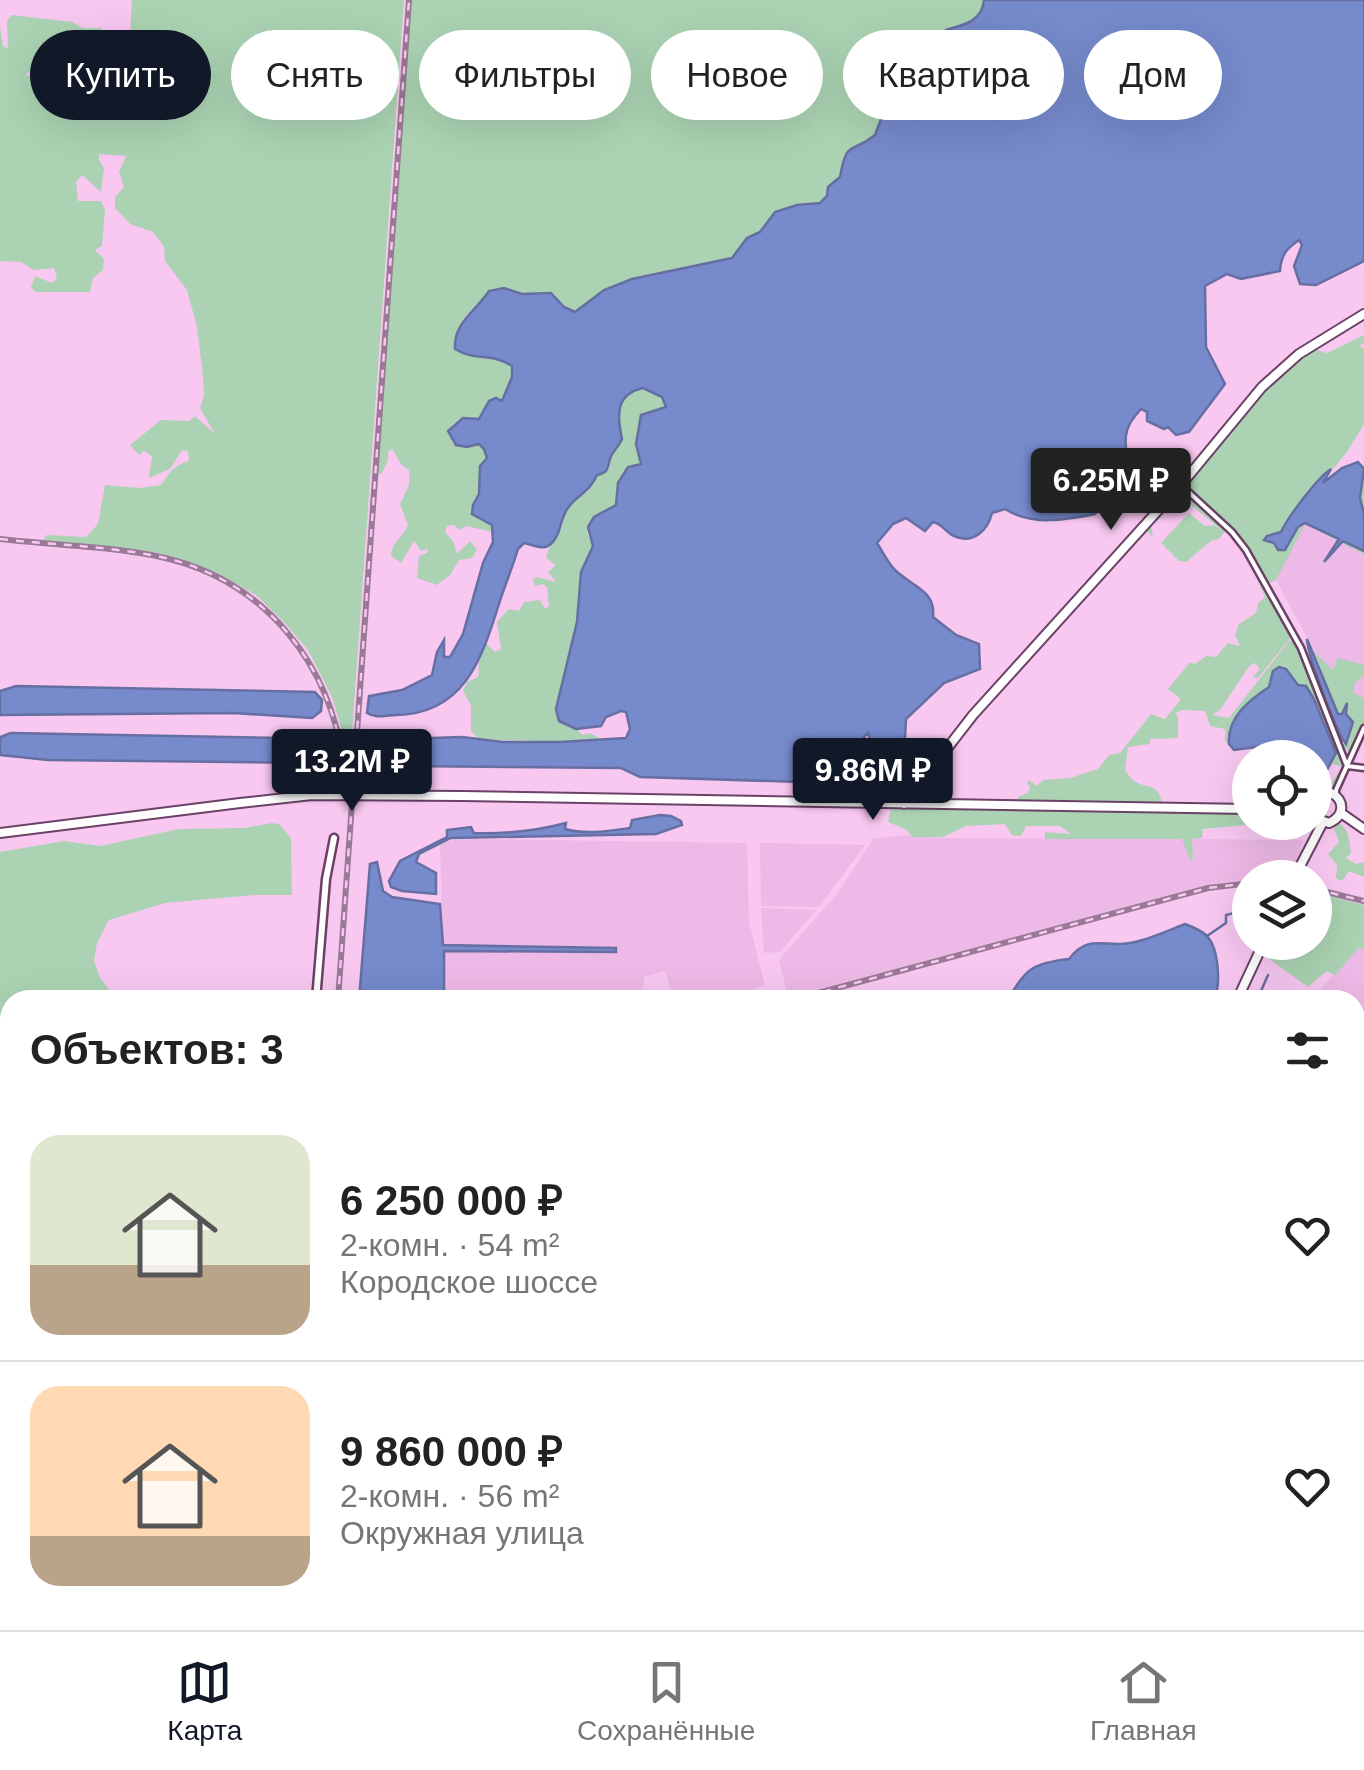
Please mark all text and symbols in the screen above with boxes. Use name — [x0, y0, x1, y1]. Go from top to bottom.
chip: Купить — [30, 30, 211, 120]
chip: Снять — [231, 30, 399, 120]
chip: Фильтры — [419, 30, 631, 120]
chip: Новое — [651, 30, 823, 120]
chip: Квартира — [843, 30, 1064, 120]
chip: Дом — [1084, 30, 1222, 120]
pin: 6.25M ₽ — [1019, 448, 1203, 533]
text: 6.25M ₽ — [1053, 462, 1169, 498]
pin: 13.2M ₽ — [260, 729, 444, 814]
pin: 9.86M ₽ — [781, 738, 965, 823]
map controls — [1232, 740, 1332, 960]
button: locate — [1232, 740, 1332, 840]
text: 13.2M ₽ — [294, 743, 410, 779]
text: 9.86M ₽ — [815, 752, 931, 788]
button: layers — [1232, 860, 1332, 960]
icon: filters — [1280, 1023, 1335, 1078]
text: Объектов: 3 — [30, 1026, 284, 1073]
icon: home — [110, 1175, 230, 1295]
text: 6 250 000 ₽ — [340, 1177, 563, 1224]
icon: heart — [1280, 1208, 1335, 1263]
text: 2-комн. · 54 m² — [340, 1227, 559, 1263]
text: Кородское шоссе — [340, 1264, 598, 1300]
icon: home — [110, 1426, 230, 1546]
text: 9 860 000 ₽ — [340, 1428, 563, 1475]
icon: heart — [1280, 1459, 1335, 1514]
text: 2-комн. · 56 m² — [340, 1478, 559, 1514]
text: Окружная улица — [340, 1515, 584, 1551]
tab: Карта — [167, 1655, 242, 1747]
tab: Сохранённые — [577, 1655, 755, 1747]
tab: Главная — [1090, 1655, 1197, 1747]

